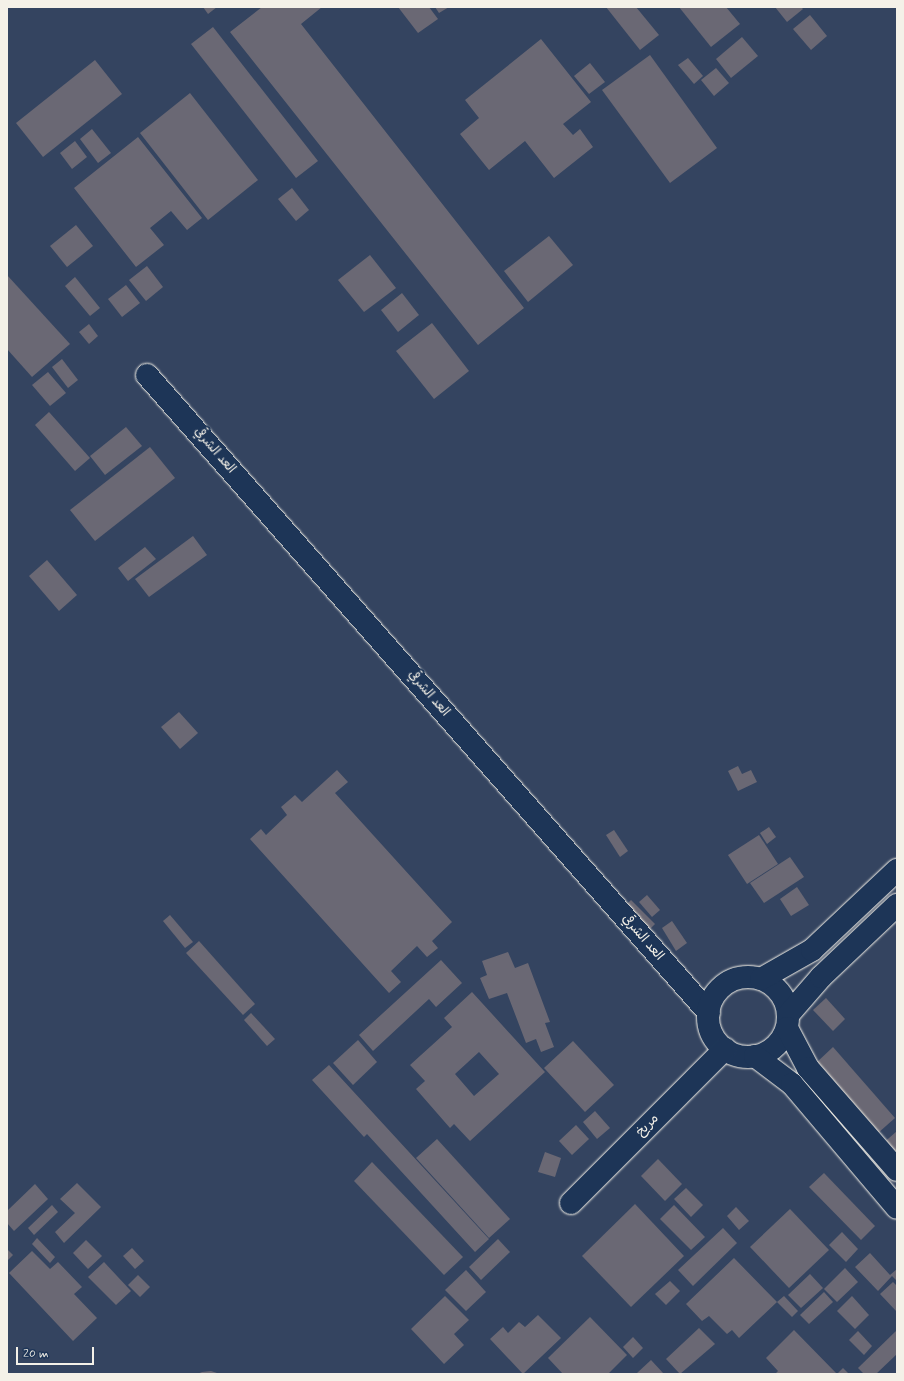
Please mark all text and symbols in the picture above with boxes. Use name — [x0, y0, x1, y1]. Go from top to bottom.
street label: العد الشرقي — [190, 425, 238, 477]
street label: العد الشرقي — [404, 668, 452, 720]
street label: العد الشرقي — [618, 912, 666, 964]
street label: مريخ — [633, 1111, 663, 1141]
scale bar — [18, 1339, 96, 1365]
text: 20 m — [23, 1346, 49, 1362]

